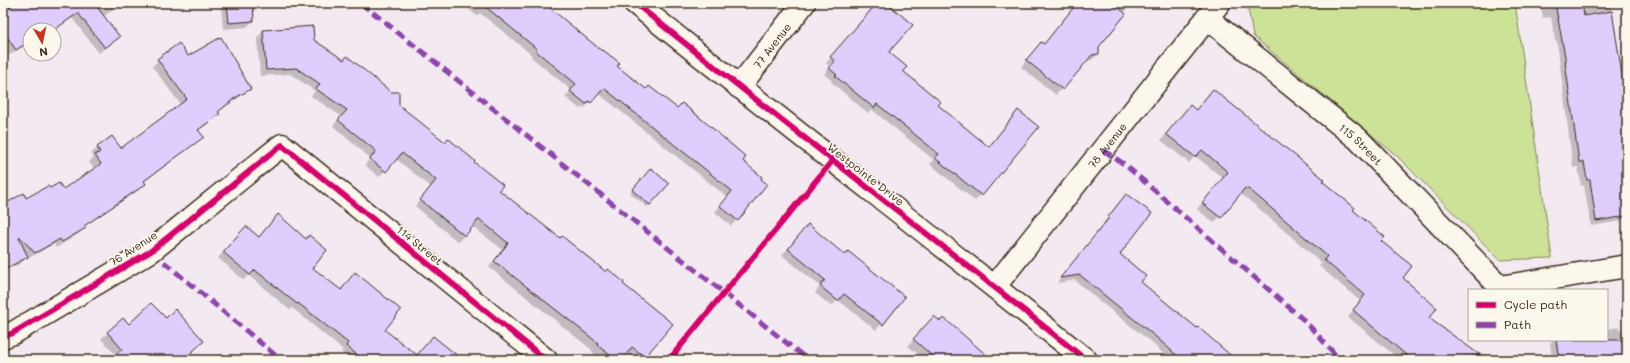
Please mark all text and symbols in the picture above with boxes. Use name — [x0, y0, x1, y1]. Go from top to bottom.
street label: 77 Avenue — [749, 19, 794, 71]
north arrow — [22, 22, 62, 62]
text: N — [38, 44, 49, 60]
street label: 78 Avenue — [1084, 119, 1130, 171]
street label: 115 Street — [1336, 119, 1386, 168]
street label: Westpointe Drive — [824, 139, 908, 209]
street label: 114 Street — [394, 222, 446, 268]
street label: 76 Avenue — [106, 227, 160, 269]
legend — [1468, 289, 1608, 341]
text: Cycle path — [1504, 296, 1567, 312]
text: Path — [1504, 316, 1531, 332]

